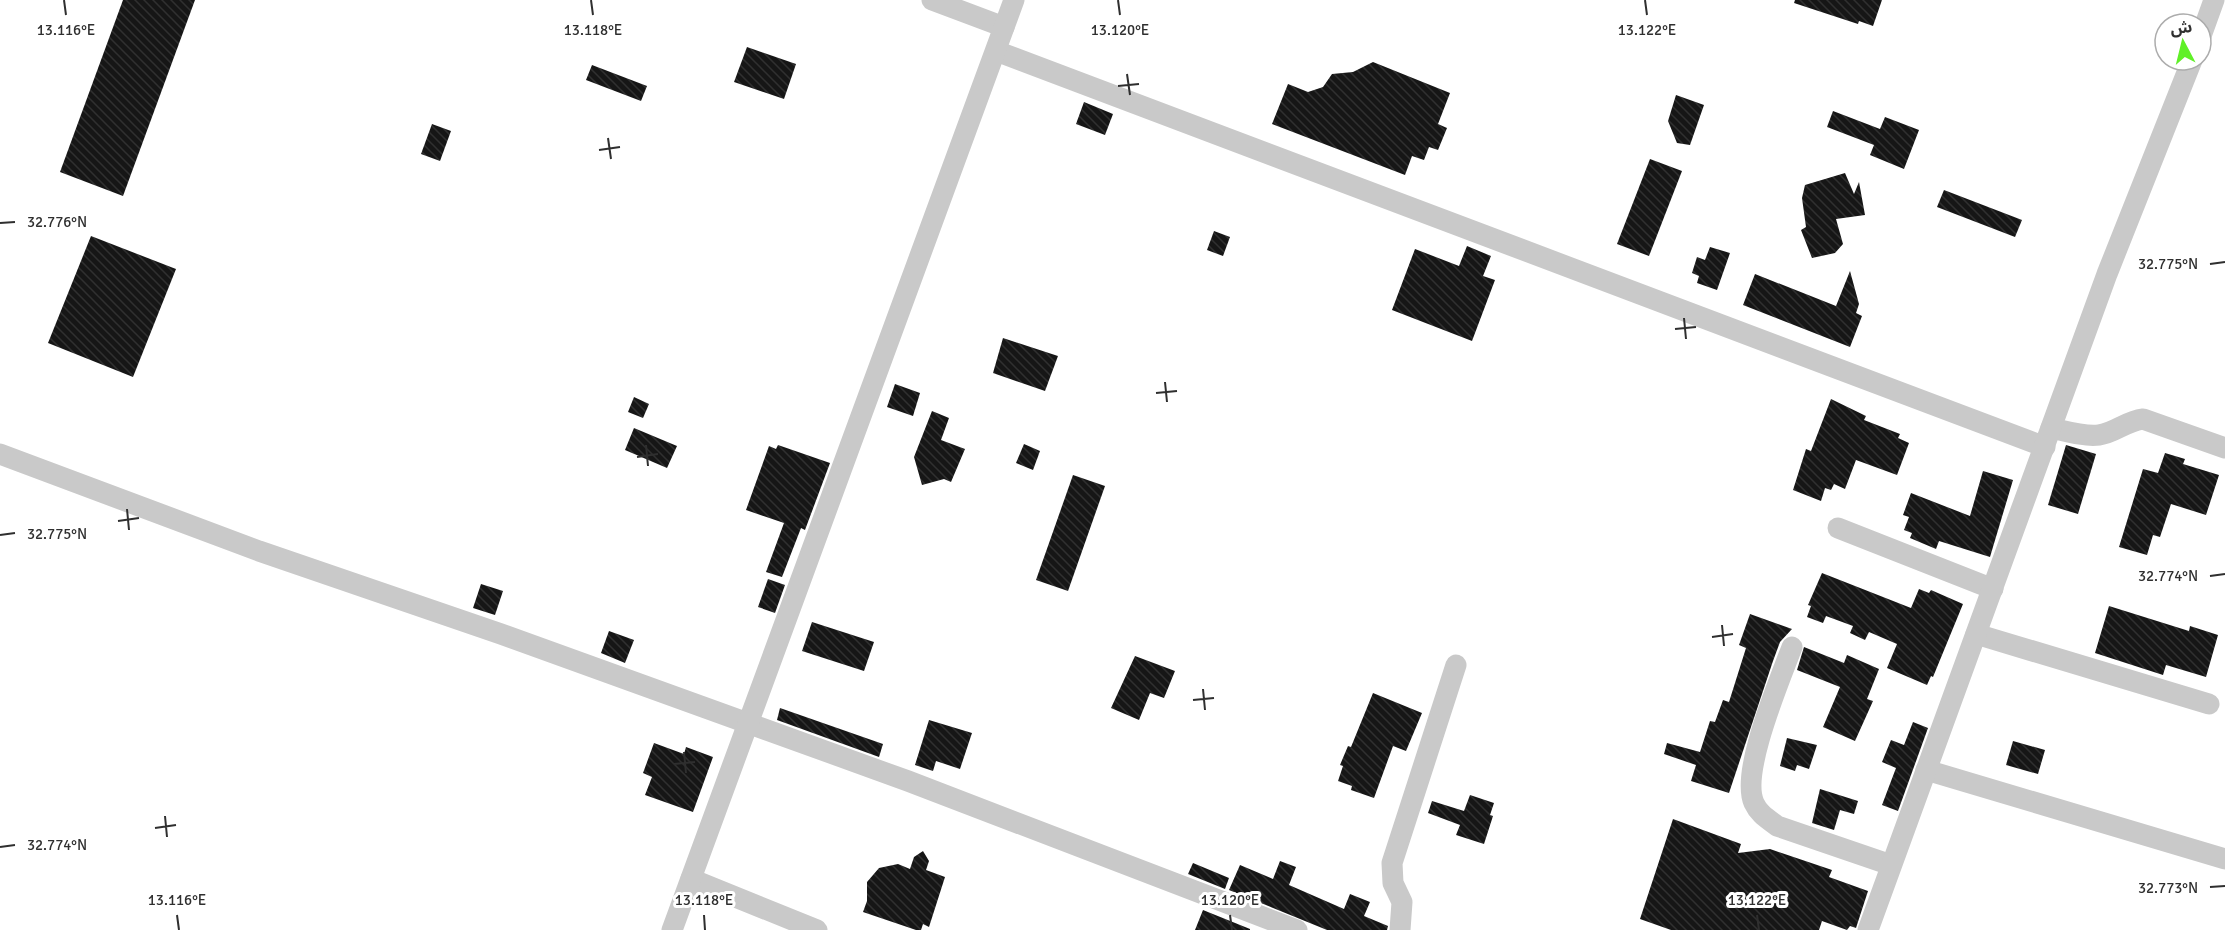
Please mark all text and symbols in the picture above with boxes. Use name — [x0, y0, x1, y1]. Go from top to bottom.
north arrow — [2153, 12, 2213, 72]
text: ش — [2169, 17, 2193, 39]
text: 13.116°E — [37, 21, 95, 39]
text: 13.118°E — [564, 21, 622, 39]
text: 13.120°E — [1091, 21, 1149, 39]
text: 13.122°E — [1618, 21, 1676, 39]
text: 32.776°N — [27, 213, 87, 231]
text: 32.775°N — [2138, 255, 2198, 273]
text: 32.775°N — [27, 525, 87, 543]
text: 32.774°N — [2138, 567, 2198, 585]
text: 32.774°N — [27, 836, 87, 854]
text: 32.773°N — [2138, 879, 2198, 897]
text: 13.116°E — [148, 891, 206, 909]
text: 13.118°E — [675, 891, 733, 909]
text: 13.120°E — [1201, 891, 1259, 909]
text: 13.122°E — [1728, 891, 1786, 909]

